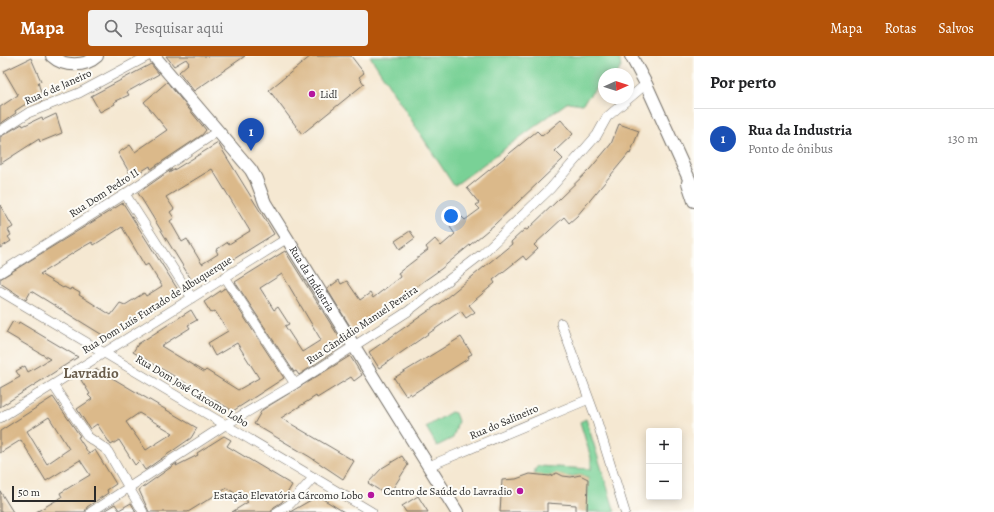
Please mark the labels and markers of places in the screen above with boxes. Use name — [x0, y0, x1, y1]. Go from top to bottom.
place label: Lidl — [320, 87, 338, 102]
marker: Lidl — [307, 89, 317, 99]
pin: 1 — [238, 118, 264, 151]
place label: Centro de Saúde do Lavradio — [384, 484, 513, 499]
marker: Centro de Saúde do Lavradio — [515, 486, 525, 496]
place label: Estação Elevatória Cárcomo Lobo — [213, 488, 364, 503]
marker: Estação Elevatória Cárcomo Lobo — [366, 490, 376, 500]

